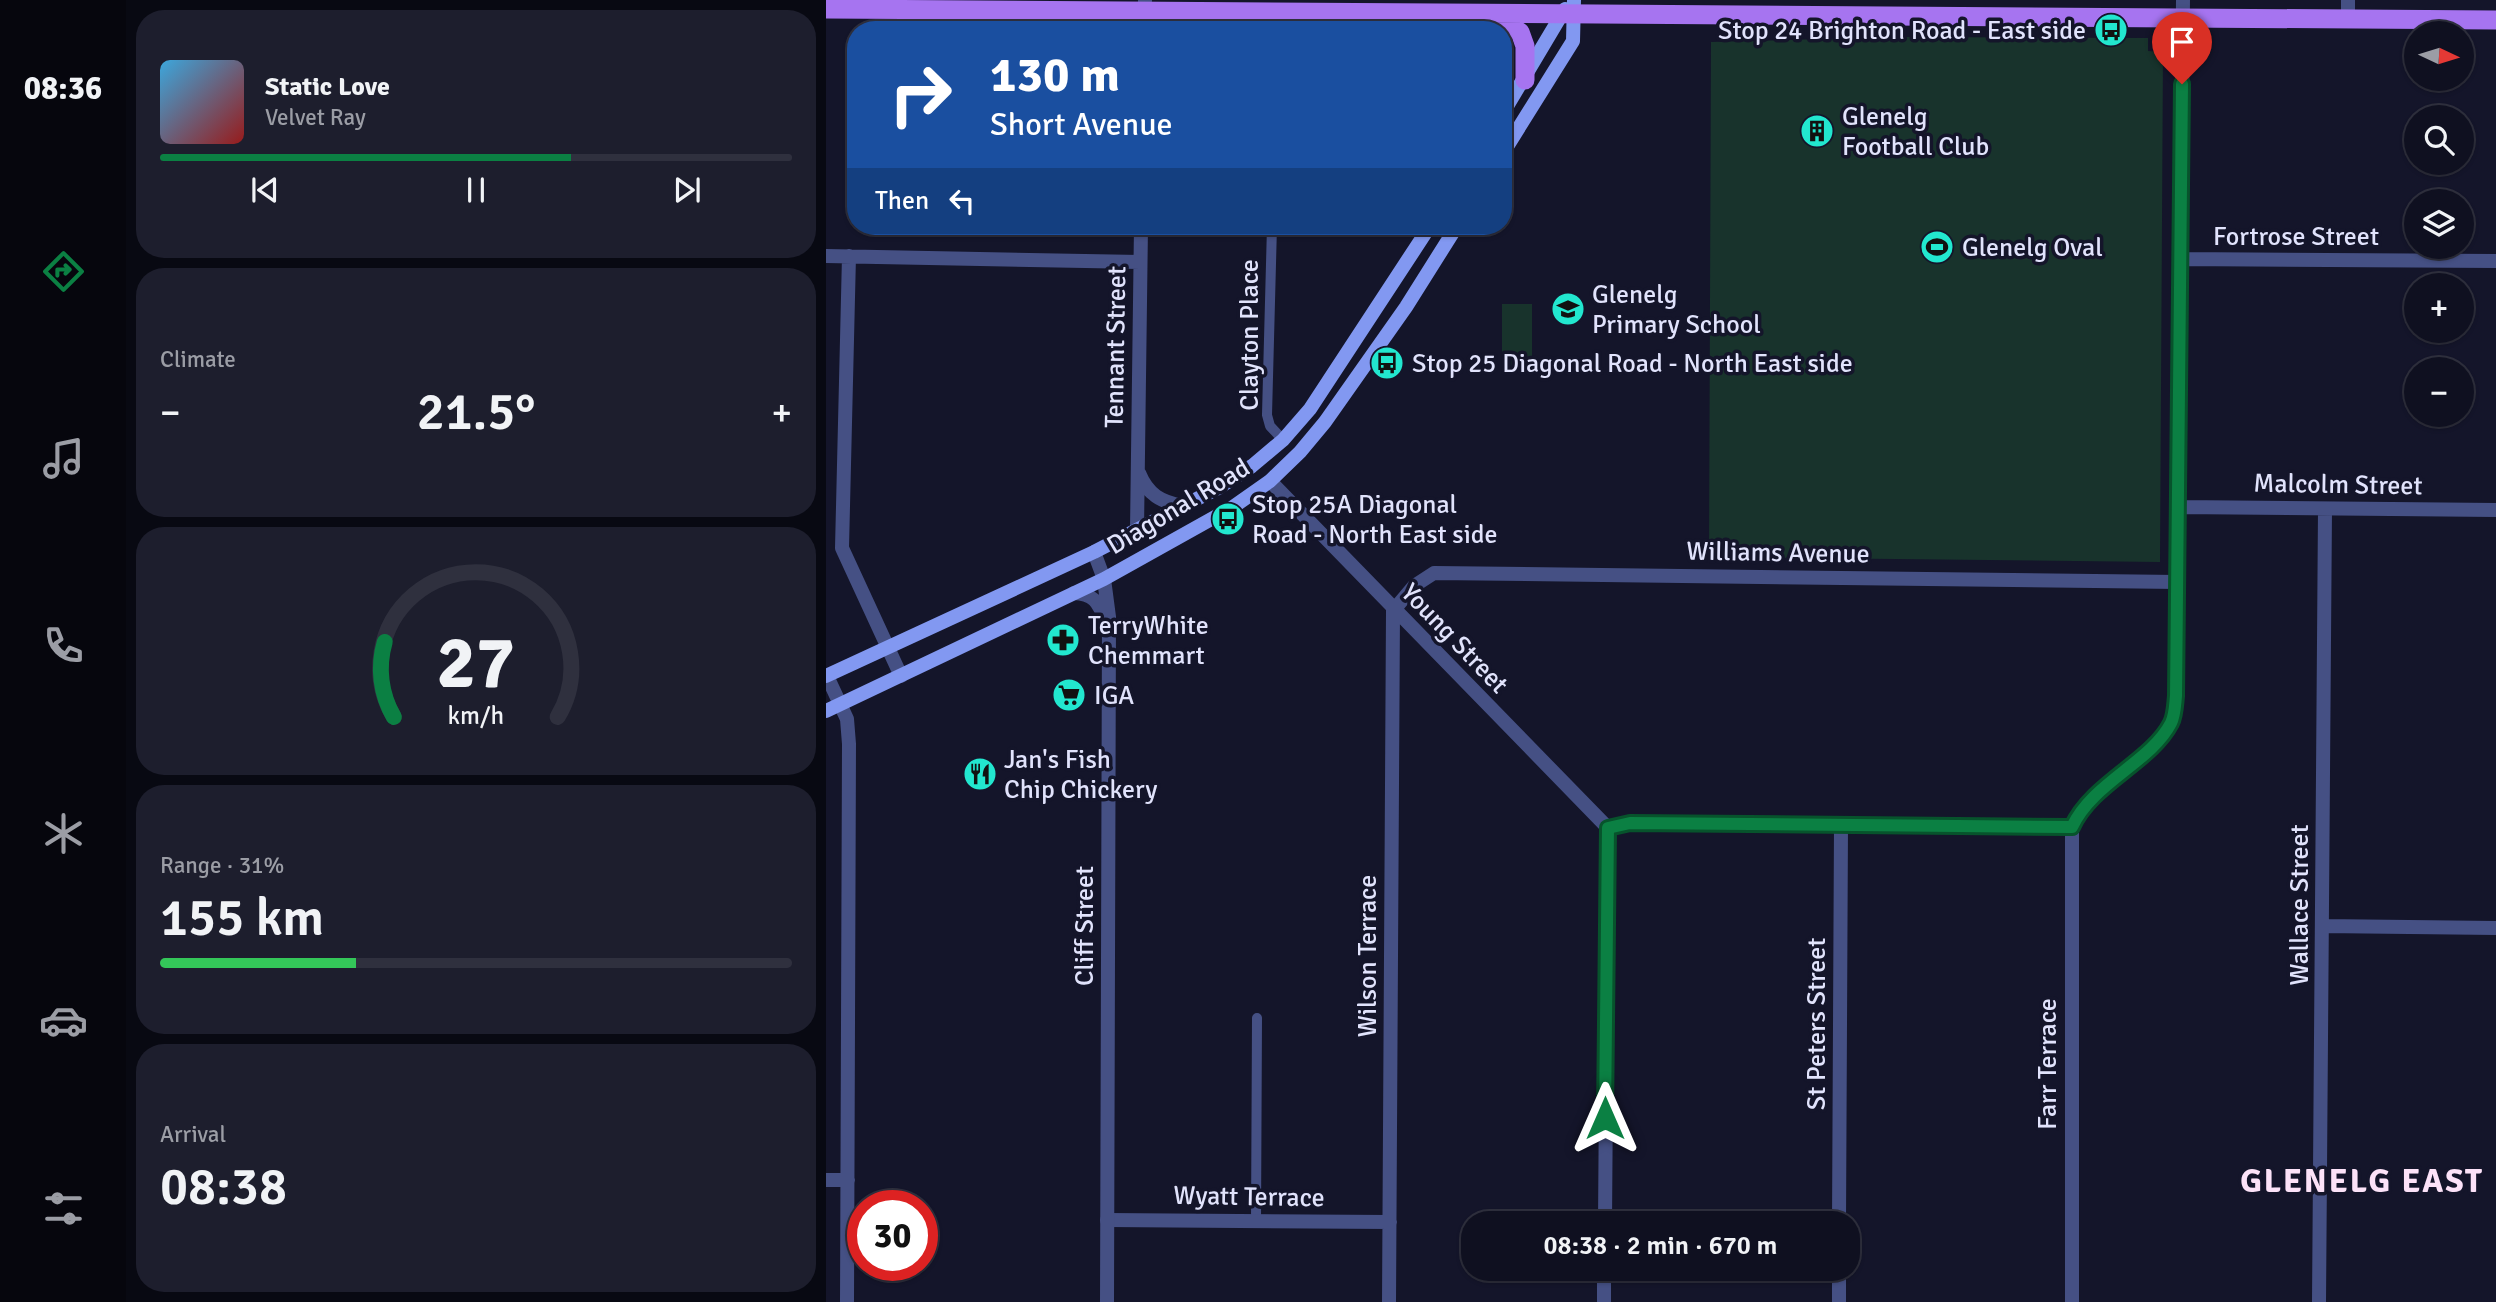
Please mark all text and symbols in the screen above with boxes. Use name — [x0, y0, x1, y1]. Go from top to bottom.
bus stop icon: Stop 24 Brighton Road - East side — [2092, 11, 2130, 49]
pin — [2152, 12.0, 2212, 84]
place label: Stop 24 Brighton Road - East side — [1718, 15, 2086, 47]
north arrow — [2404, 21, 2474, 91]
map controls — [2404, 21, 2474, 427]
icon: arrive — [2163, 23, 2201, 61]
text: 130 m — [990, 45, 1120, 105]
icon: right — [875, 49, 966, 140]
text: 08:36 — [24, 69, 102, 108]
text: Static Love — [265, 71, 390, 103]
place label: Glenelg Football Club — [1842, 101, 1989, 163]
text: Velvet Ray — [265, 103, 366, 132]
text: Short Avenue — [990, 105, 1173, 144]
button: search — [2404, 105, 2474, 175]
building icon: Glenelg Football Club — [1798, 112, 1836, 150]
icon: previous — [246, 171, 284, 209]
icon: pause — [457, 171, 495, 209]
icon: next — [668, 171, 706, 209]
icon: left — [943, 182, 981, 220]
text: Then — [875, 185, 929, 217]
button: layers — [2404, 189, 2474, 259]
street label: Fortrose Street — [2213, 221, 2379, 253]
sports icon: Glenelg Oval — [1918, 228, 1956, 266]
place label: Glenelg Oval — [1962, 232, 2103, 264]
icon: directions — [39, 247, 88, 296]
street label: Clayton Place — [1234, 259, 1266, 411]
street label: Tennant Street — [1099, 266, 1133, 428]
button: + — [2404, 273, 2474, 343]
place label: Glenelg Primary School — [1592, 279, 1761, 341]
school or university icon: Glenelg Primary School — [1549, 290, 1587, 328]
bus stop icon: Stop 25 Diagonal Road - North East side — [1368, 344, 1406, 382]
text: Climate — [160, 345, 236, 374]
place label: Stop 25 Diagonal Road - North East side — [1412, 348, 1853, 380]
button: − — [2404, 357, 2474, 427]
text: 21.5° — [417, 380, 535, 444]
text: − — [160, 389, 181, 436]
text: + — [771, 389, 792, 436]
icon: music — [39, 434, 88, 483]
street label: Diagonal Road — [1101, 452, 1256, 562]
street label: Malcolm Street — [2253, 468, 2423, 502]
place label: Stop 25A Diagonal Road - North East side — [1252, 489, 1498, 551]
bus stop icon: Stop 25A Diagonal Road - North East side — [1209, 500, 1247, 538]
street label: Williams Avenue — [1686, 535, 1870, 571]
street label: Young Street — [1394, 577, 1515, 700]
place label: TerryWhite Chemmart — [1088, 610, 1209, 672]
text: 27 — [437, 619, 515, 708]
icon: phone — [39, 621, 88, 670]
pharmacy icon: TerryWhite Chemmart — [1044, 621, 1082, 659]
supermarket icon: IGA — [1050, 676, 1088, 714]
place label: IGA — [1094, 680, 1134, 712]
text: km/h — [448, 700, 504, 731]
place label: Jan's Fish Chip Chickery — [1004, 744, 1157, 806]
restaurant icon: Jan's Fish Chip Chickery — [961, 755, 999, 793]
icon: climate — [39, 809, 88, 858]
street label: Wallace Street — [2284, 824, 2316, 986]
text: Range · 31% — [160, 851, 284, 880]
street label: Cliff Street — [1069, 866, 1101, 986]
street label: Wilson Terrace — [1352, 875, 1384, 1037]
text: 155 km — [160, 886, 324, 950]
street label: St Peters Street — [1801, 938, 1833, 1110]
icon: car — [39, 996, 88, 1045]
street label: Farr Terrace — [2032, 998, 2064, 1130]
position arrow — [1568, 1081, 1642, 1155]
text: Arrival — [160, 1120, 226, 1149]
text: 08:38 — [160, 1155, 287, 1219]
district label: GLENELG EAST — [2240, 1161, 2484, 1202]
street label: Wyatt Terrace — [1173, 1180, 1325, 1214]
icon: filters — [39, 1184, 88, 1233]
speed limit sign: 30 — [847, 1190, 938, 1281]
text: 08:38 · 2 min · 670 m — [1544, 1230, 1777, 1262]

